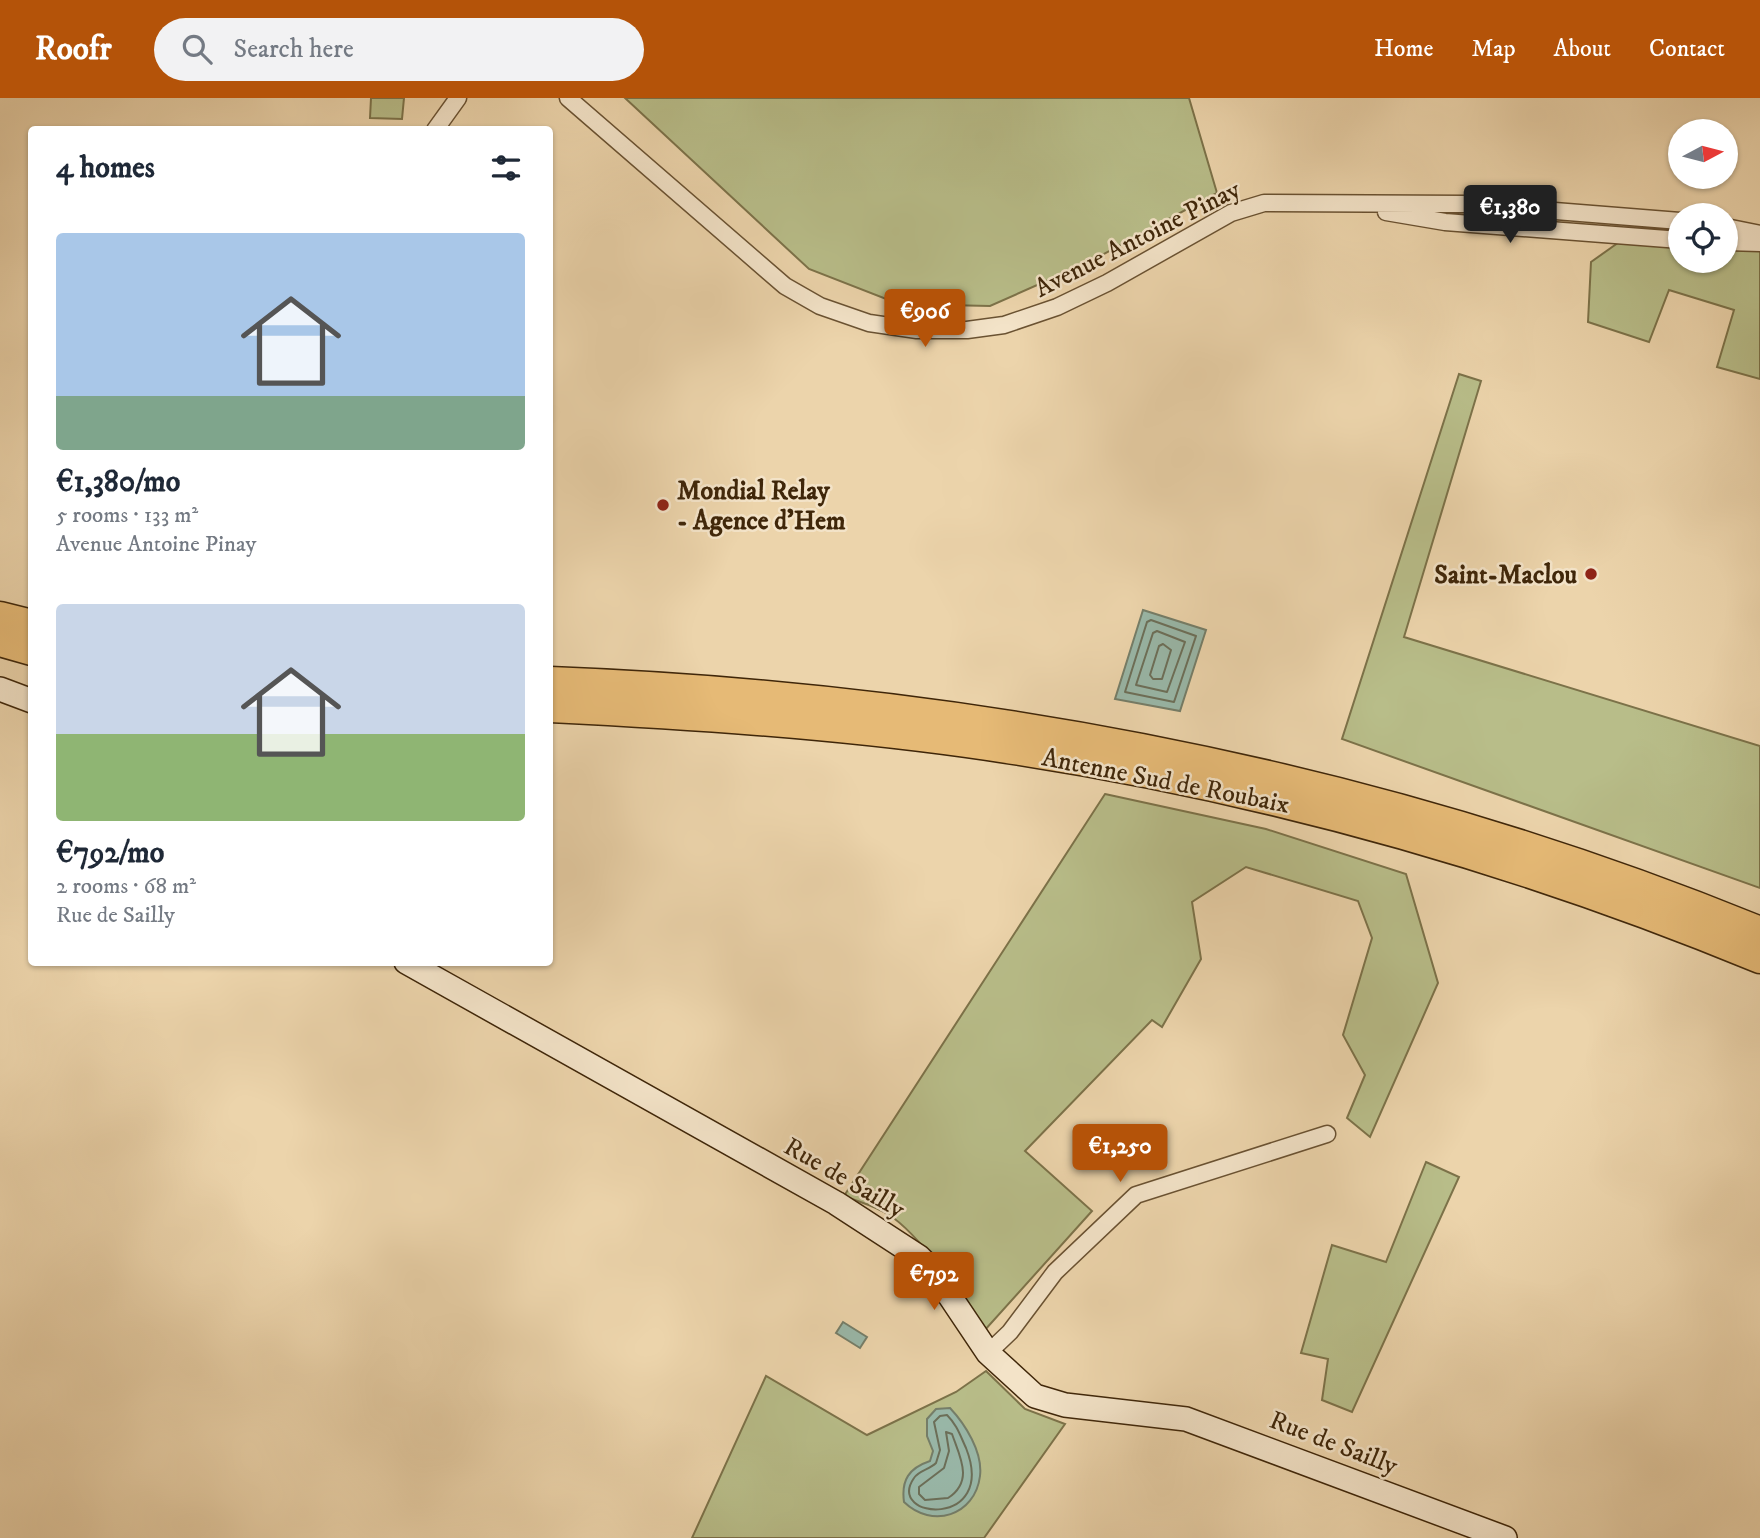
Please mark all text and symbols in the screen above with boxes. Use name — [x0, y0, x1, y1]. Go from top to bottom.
search box — [154, 18, 644, 81]
text: Roofr — [35, 29, 112, 70]
icon: search — [178, 30, 216, 68]
text: Search here — [234, 33, 354, 66]
text: Home — [1374, 34, 1433, 64]
text: Map — [1471, 34, 1516, 64]
text: About — [1554, 34, 1611, 64]
text: Contact — [1649, 34, 1725, 64]
north arrow — [1668, 119, 1738, 189]
map controls — [1668, 119, 1738, 273]
icon: filters — [487, 149, 525, 187]
text: 4 homes — [56, 150, 155, 187]
street label: Avenue Antoine Pinay — [1029, 173, 1247, 305]
pin: €1,380 — [1453, 186, 1567, 245]
text: €1,380 — [1480, 193, 1540, 222]
button: locate — [1668, 203, 1738, 273]
icon: home — [228, 278, 354, 404]
pin: €906 — [884, 289, 966, 349]
text: €906 — [900, 297, 950, 326]
text: €1,380/mo — [56, 464, 180, 501]
place label: Mondial Relay - Agence d'Hem — [677, 475, 846, 538]
marker: Mondial Relay - Agence d'Hem — [655, 497, 671, 513]
text: 5 rooms · 133 m² — [56, 501, 198, 530]
text: Avenue Antoine Pinay — [56, 530, 257, 559]
place label: Saint-Maclou — [1434, 559, 1577, 592]
marker: Saint-Maclou — [1583, 566, 1599, 582]
icon: home — [228, 649, 354, 775]
street label: Antenne Sud de Roubaix — [1039, 741, 1293, 822]
text: €792/mo — [56, 835, 164, 872]
text: 2 rooms · 68 m² — [56, 872, 196, 901]
text: Rue de Sailly — [56, 901, 175, 930]
pin: €1,250 — [1063, 1124, 1177, 1184]
street label: Rue de Sailly — [778, 1130, 911, 1227]
text: €1,250 — [1088, 1132, 1152, 1161]
pin: €792 — [893, 1252, 975, 1312]
text: €792 — [910, 1260, 958, 1289]
street label: Rue de Sailly — [1265, 1404, 1403, 1483]

